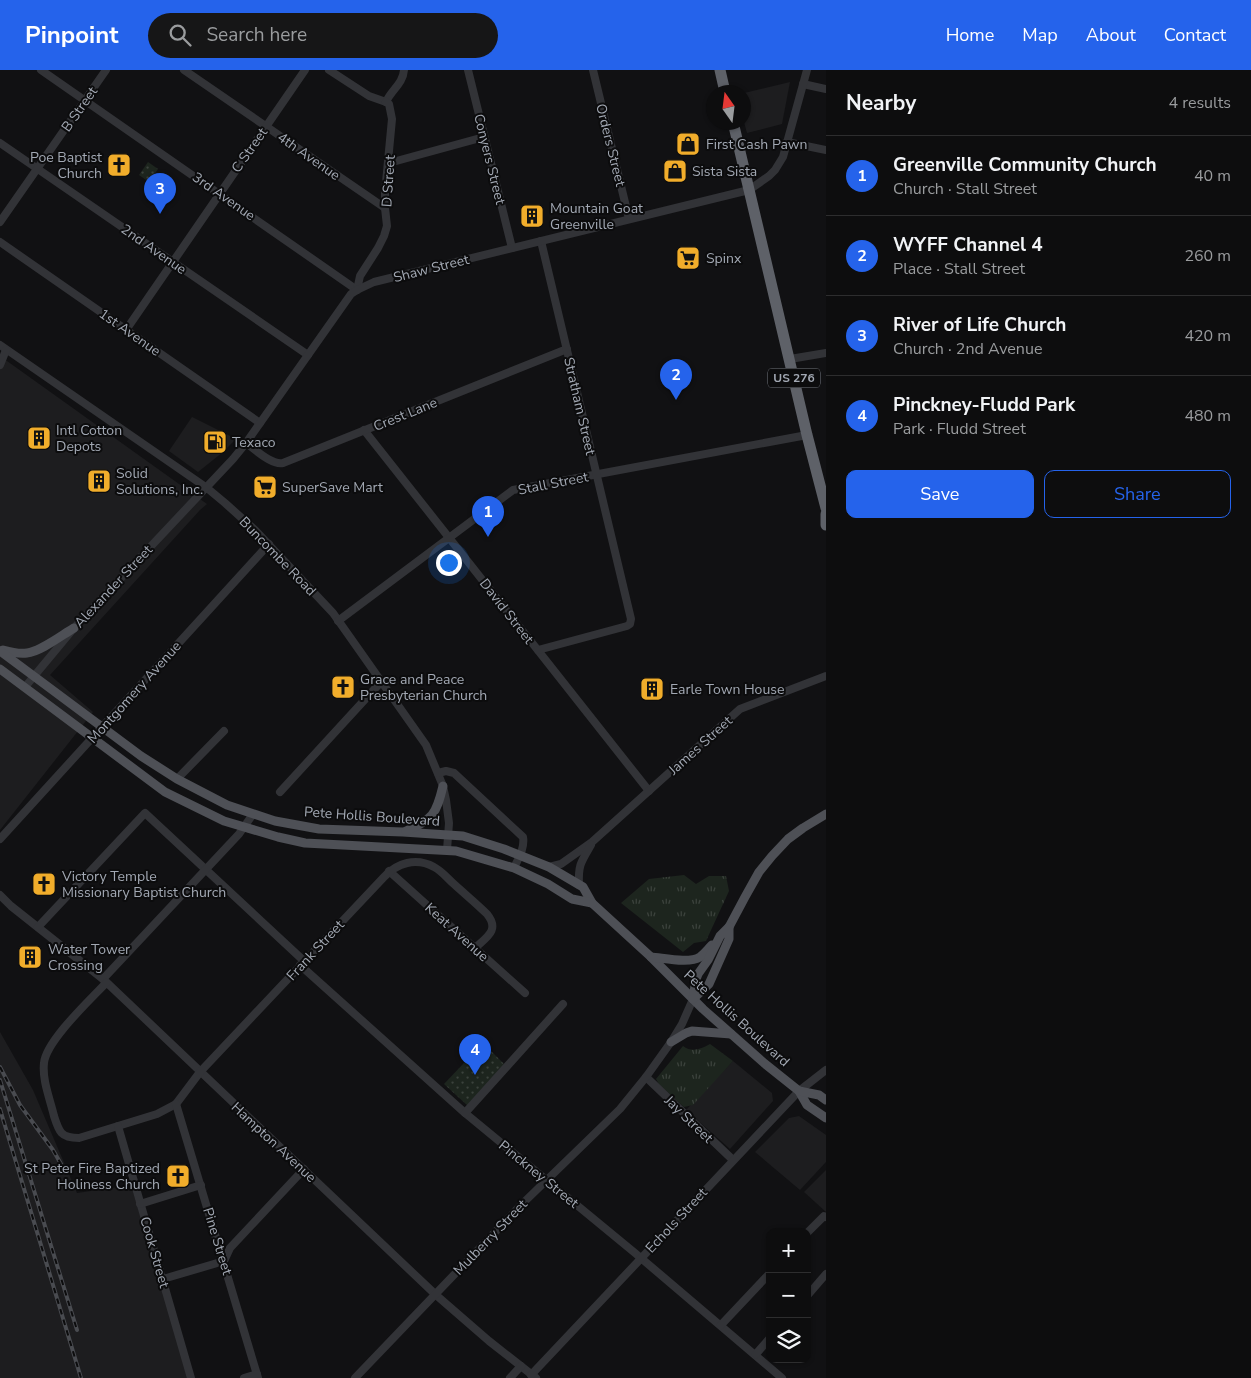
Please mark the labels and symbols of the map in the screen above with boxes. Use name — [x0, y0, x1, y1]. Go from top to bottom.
street label: B Street — [57, 83, 102, 136]
north arrow — [706, 85, 751, 130]
street label: Orders Street — [591, 102, 630, 189]
street label: Conyers Street — [469, 112, 510, 206]
street label: C Street — [227, 124, 272, 177]
street label: 4th Avenue — [274, 128, 344, 185]
shop icon: First Cash Pawn — [675, 131, 701, 157]
place label: First Cash Pawn — [706, 135, 808, 154]
place label: Poe Baptist Church — [30, 148, 102, 183]
church icon: Poe Baptist Church — [106, 152, 132, 178]
street label: D Street — [377, 154, 400, 208]
shop icon: Sista Sista — [662, 158, 688, 184]
place label: Sista Sista — [692, 162, 757, 181]
street label: 3rd Avenue — [188, 168, 259, 225]
pin: 3 — [144, 173, 176, 214]
place label: Mountain Goat Greenville — [550, 199, 643, 234]
building icon: Mountain Goat Greenville — [519, 203, 545, 229]
street label: 2nd Avenue — [117, 220, 190, 279]
supermarket icon: Spinx — [675, 245, 701, 271]
place label: Spinx — [706, 249, 742, 268]
street label: Shaw Street — [391, 250, 471, 287]
street label: 1st Avenue — [95, 304, 164, 361]
street label: Stratham Street — [559, 355, 600, 457]
pin: 2 — [660, 359, 692, 400]
road number: US 276 — [768, 368, 820, 388]
street label: Crest Lane — [370, 393, 440, 436]
place label: Intl Cotton Depots — [56, 421, 122, 456]
building icon: Intl Cotton Depots — [26, 425, 52, 451]
fuel station icon: Texaco — [202, 429, 228, 455]
place label: Texaco — [232, 433, 276, 452]
place label: Solid Solutions, Inc. — [116, 464, 203, 499]
street label: Stall Street — [516, 467, 590, 500]
building icon: Solid Solutions, Inc. — [86, 468, 112, 494]
supermarket icon: SuperSave Mart — [252, 474, 278, 500]
place label: SuperSave Mart — [282, 478, 383, 497]
pin: 1 — [472, 496, 504, 537]
street label: Buncombe Road — [235, 513, 320, 600]
street label: Alexander Street — [70, 541, 157, 632]
your location — [436, 550, 462, 576]
street label: David Street — [475, 575, 538, 648]
street label: Montgomery Avenue — [83, 637, 186, 748]
place label: Grace and Peace Presbyterian Church — [360, 670, 487, 705]
church icon: Grace and Peace Presbyterian Church — [330, 674, 356, 700]
building icon: Earle Town House — [639, 676, 665, 702]
place label: Earle Town House — [670, 680, 784, 699]
street label: James Street — [664, 712, 736, 780]
street label: Pete Hollis Boulevard — [303, 802, 441, 831]
place label: Victory Temple Missionary Baptist Church — [61, 867, 226, 902]
church icon: Victory Temple Missionary Baptist Church — [31, 871, 57, 897]
street label: Keat Avenue — [421, 899, 493, 966]
street label: Frank Street — [282, 916, 349, 985]
place label: Water Tower Crossing — [48, 940, 130, 975]
building icon: Water Tower Crossing — [17, 944, 43, 970]
street label: Pete Hollis Boulevard — [680, 966, 794, 1071]
pin: 4 — [459, 1034, 491, 1075]
street label: Jay Street — [659, 1091, 717, 1147]
street label: Hampton Avenue — [227, 1098, 320, 1187]
street label: Pinckney Street — [495, 1136, 583, 1213]
place label: St Peter Fire Baptized Holiness Church — [24, 1159, 160, 1194]
church icon: St Peter Fire Baptized Holiness Church — [165, 1163, 191, 1189]
street label: Echols Street — [641, 1183, 712, 1257]
street label: Mulberry Street — [449, 1195, 532, 1280]
street label: Pine Street — [198, 1205, 237, 1277]
street label: Cook Street — [135, 1214, 174, 1290]

